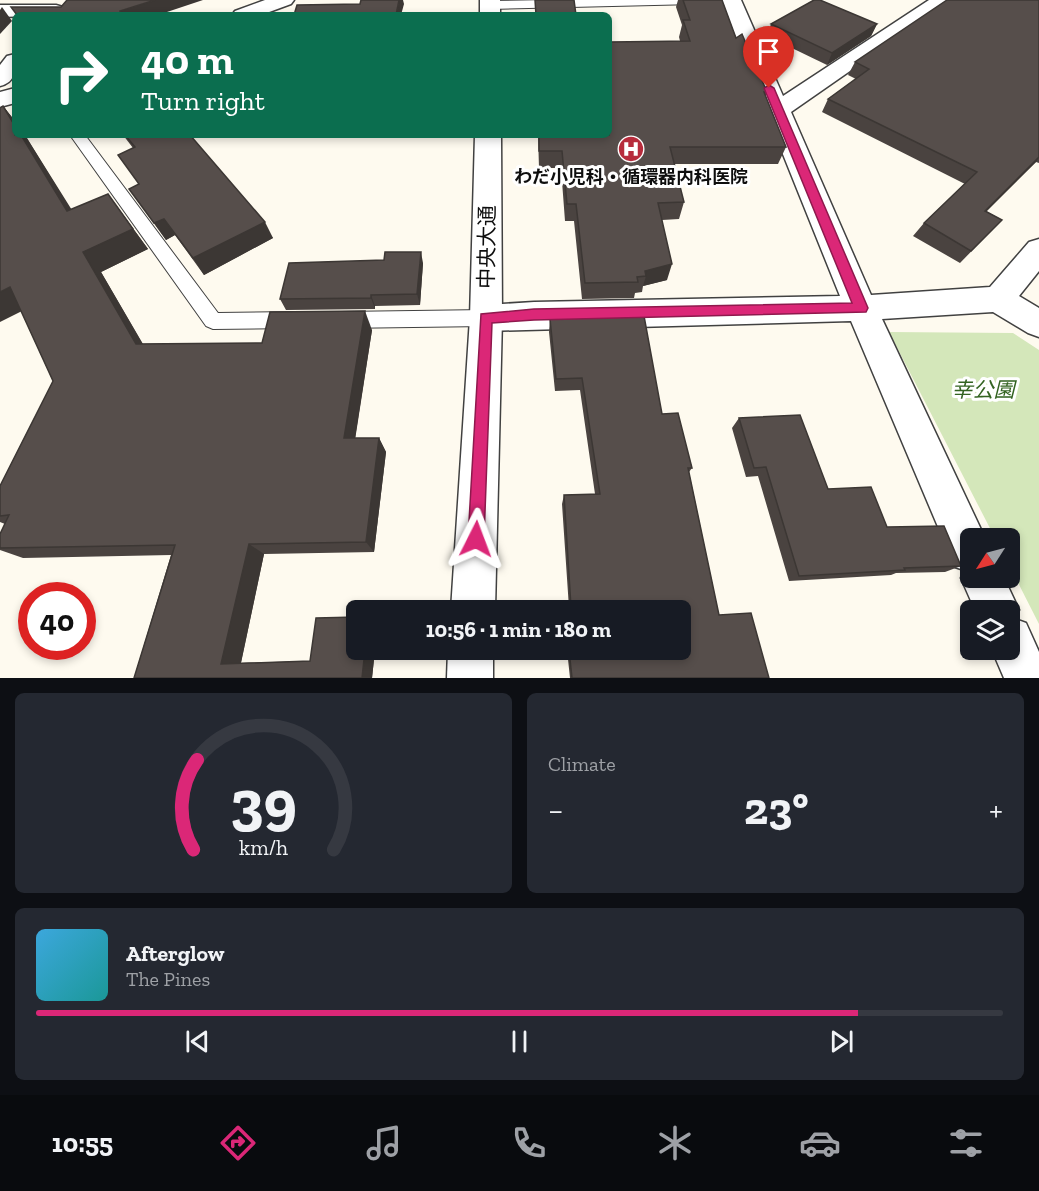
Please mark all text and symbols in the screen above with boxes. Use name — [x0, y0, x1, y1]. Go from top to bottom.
pin — [743, 26, 794, 88]
text: 40 m — [141, 34, 234, 85]
icon: arrive — [752, 35, 785, 68]
icon: right — [42, 36, 120, 114]
text: Turn right — [141, 85, 265, 117]
hospital icon: わだ小児科・循環器内科医院 — [616, 134, 646, 164]
place label: わだ小児科・循環器内科医院 — [514, 166, 748, 188]
street label: 中央大通 — [473, 205, 500, 289]
park label: 幸公園 — [952, 377, 1017, 402]
position arrow — [444, 507, 508, 571]
north arrow — [960, 528, 1020, 588]
map controls — [960, 528, 1020, 660]
speed limit sign: 40 — [18, 582, 96, 660]
button: layers — [960, 600, 1020, 660]
text: 10:56 · 1 min · 180 m — [426, 616, 611, 643]
text: Climate — [548, 752, 616, 776]
text: 39 — [230, 765, 297, 840]
text: 23° — [744, 782, 809, 836]
text: − — [548, 790, 563, 829]
text: + — [989, 790, 1003, 829]
text: km/h — [239, 835, 288, 860]
text: Afterglow — [126, 940, 224, 967]
text: The Pines — [126, 967, 210, 991]
icon: previous — [181, 1025, 214, 1058]
icon: pause — [503, 1025, 536, 1058]
icon: next — [825, 1025, 858, 1058]
icon: directions — [217, 1122, 259, 1164]
icon: music — [363, 1122, 405, 1164]
icon: phone — [508, 1122, 550, 1164]
icon: climate — [654, 1122, 696, 1164]
icon: car — [799, 1122, 841, 1164]
icon: filters — [945, 1122, 987, 1164]
text: 10:55 — [52, 1127, 113, 1159]

